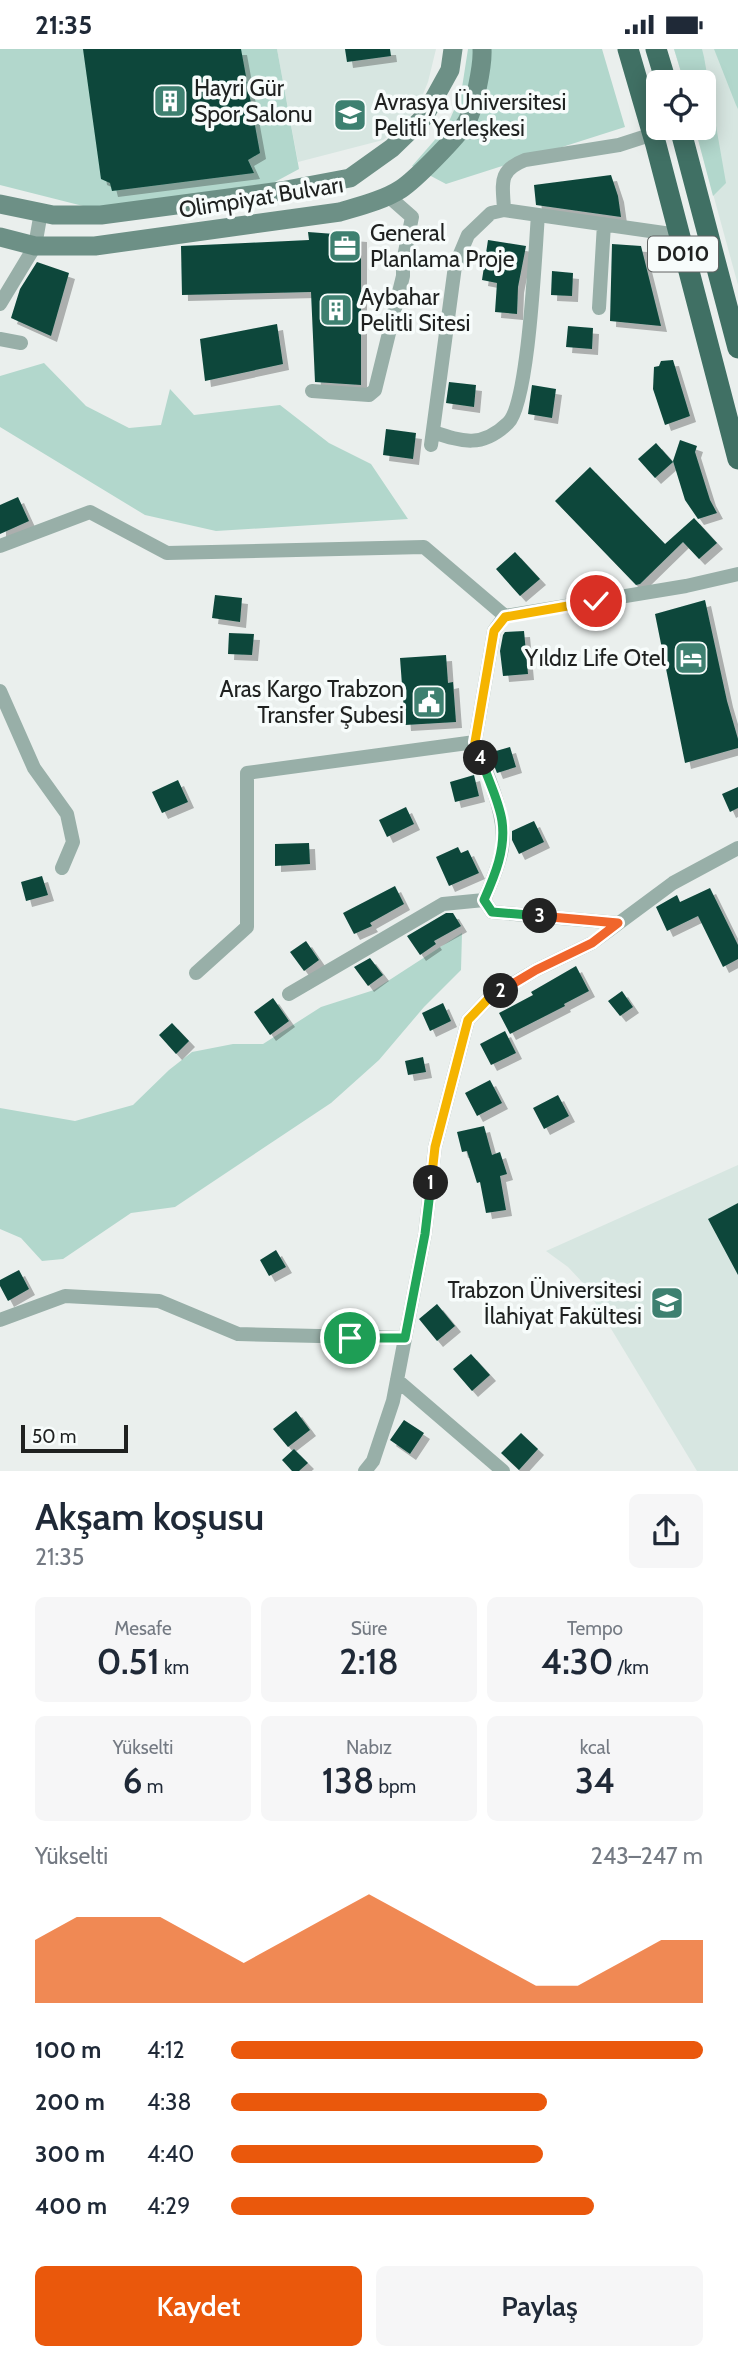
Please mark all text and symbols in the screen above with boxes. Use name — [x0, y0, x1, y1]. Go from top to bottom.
text: 21:35 — [35, 9, 92, 41]
map controls — [646, 70, 716, 140]
button: locate — [646, 70, 716, 140]
place label: Hayri Gür Spor Salonu — [194, 74, 313, 128]
building icon: Hayri Gür Spor Salonu — [151, 82, 189, 120]
place label: Avrasya Üniversitesi Pelitli Yerleşkesi — [374, 88, 566, 142]
school or university icon: Avrasya Üniversitesi Pelitli Yerleşkesi — [331, 96, 369, 134]
street label: Olimpiyat Bulvarı — [177, 170, 345, 224]
place label: General Planlama Proje — [370, 219, 515, 273]
office icon: General Planlama Proje — [326, 227, 364, 265]
road number: D010 — [648, 237, 718, 271]
place label: Aybahar Pelitli Sitesi — [360, 283, 470, 337]
building icon: Aybahar Pelitli Sitesi — [317, 291, 355, 329]
pin — [566, 571, 626, 631]
icon: check — [577, 582, 615, 620]
hotel icon: Yıldız Life Otel — [672, 639, 710, 677]
place label: Yıldız Life Otel — [524, 644, 667, 672]
place label: Aras Kargo Trabzon Transfer Şubesi — [220, 675, 404, 729]
public building icon: Aras Kargo Trabzon Transfer Şubesi — [410, 683, 448, 721]
pin: 4 — [463, 741, 498, 775]
text: 4 — [475, 746, 486, 769]
pin: 3 — [522, 899, 558, 933]
text: 3 — [534, 904, 545, 927]
pin: 2 — [484, 974, 518, 1009]
text: 2 — [495, 979, 506, 1002]
pin: 1 — [414, 1165, 448, 1201]
text: 1 — [427, 1171, 434, 1194]
place label: Trabzon Üniversitesi İlahiyat Fakültesi — [447, 1276, 642, 1330]
school or university icon: Trabzon Üniversitesi İlahiyat Fakültesi — [648, 1284, 686, 1322]
pin — [320, 1308, 380, 1368]
icon: arrive — [331, 1319, 369, 1357]
scale bar — [21, 1422, 128, 1454]
text: 50 m — [32, 1425, 76, 1448]
text: Akşam koşusu — [35, 1493, 264, 1540]
button: share — [629, 1494, 703, 1568]
text: 21:35 — [35, 1543, 84, 1571]
text: Mesafe — [114, 1617, 172, 1640]
text: Süre — [351, 1617, 387, 1640]
text: Tempo — [567, 1617, 623, 1640]
text: 0.51 — [97, 1640, 160, 1683]
text: 2:18 — [339, 1640, 399, 1683]
text: 4:30 — [541, 1640, 613, 1683]
text: km — [160, 1656, 189, 1679]
text: /km — [613, 1656, 649, 1679]
text: Yükselti — [113, 1736, 173, 1759]
text: Nabız — [346, 1736, 392, 1759]
text: kcal — [580, 1736, 610, 1759]
text: 6 — [123, 1759, 142, 1802]
text: 138 — [322, 1759, 374, 1802]
text: 34 — [575, 1759, 615, 1802]
text: m — [142, 1775, 163, 1798]
text: bpm — [374, 1775, 416, 1798]
text: Yükselti — [35, 1842, 108, 1870]
text: 243–247 m — [591, 1842, 703, 1870]
text: 100 m — [35, 2036, 101, 2064]
text: 4:12 — [147, 2036, 185, 2064]
text: 200 m — [35, 2088, 105, 2116]
text: 4:38 — [147, 2088, 191, 2116]
text: 300 m — [35, 2140, 105, 2168]
text: 4:40 — [147, 2140, 194, 2168]
text: 400 m — [35, 2192, 107, 2220]
text: 4:29 — [147, 2192, 190, 2220]
button: Kaydet — [35, 2266, 362, 2346]
button: Paylaş — [376, 2266, 703, 2346]

